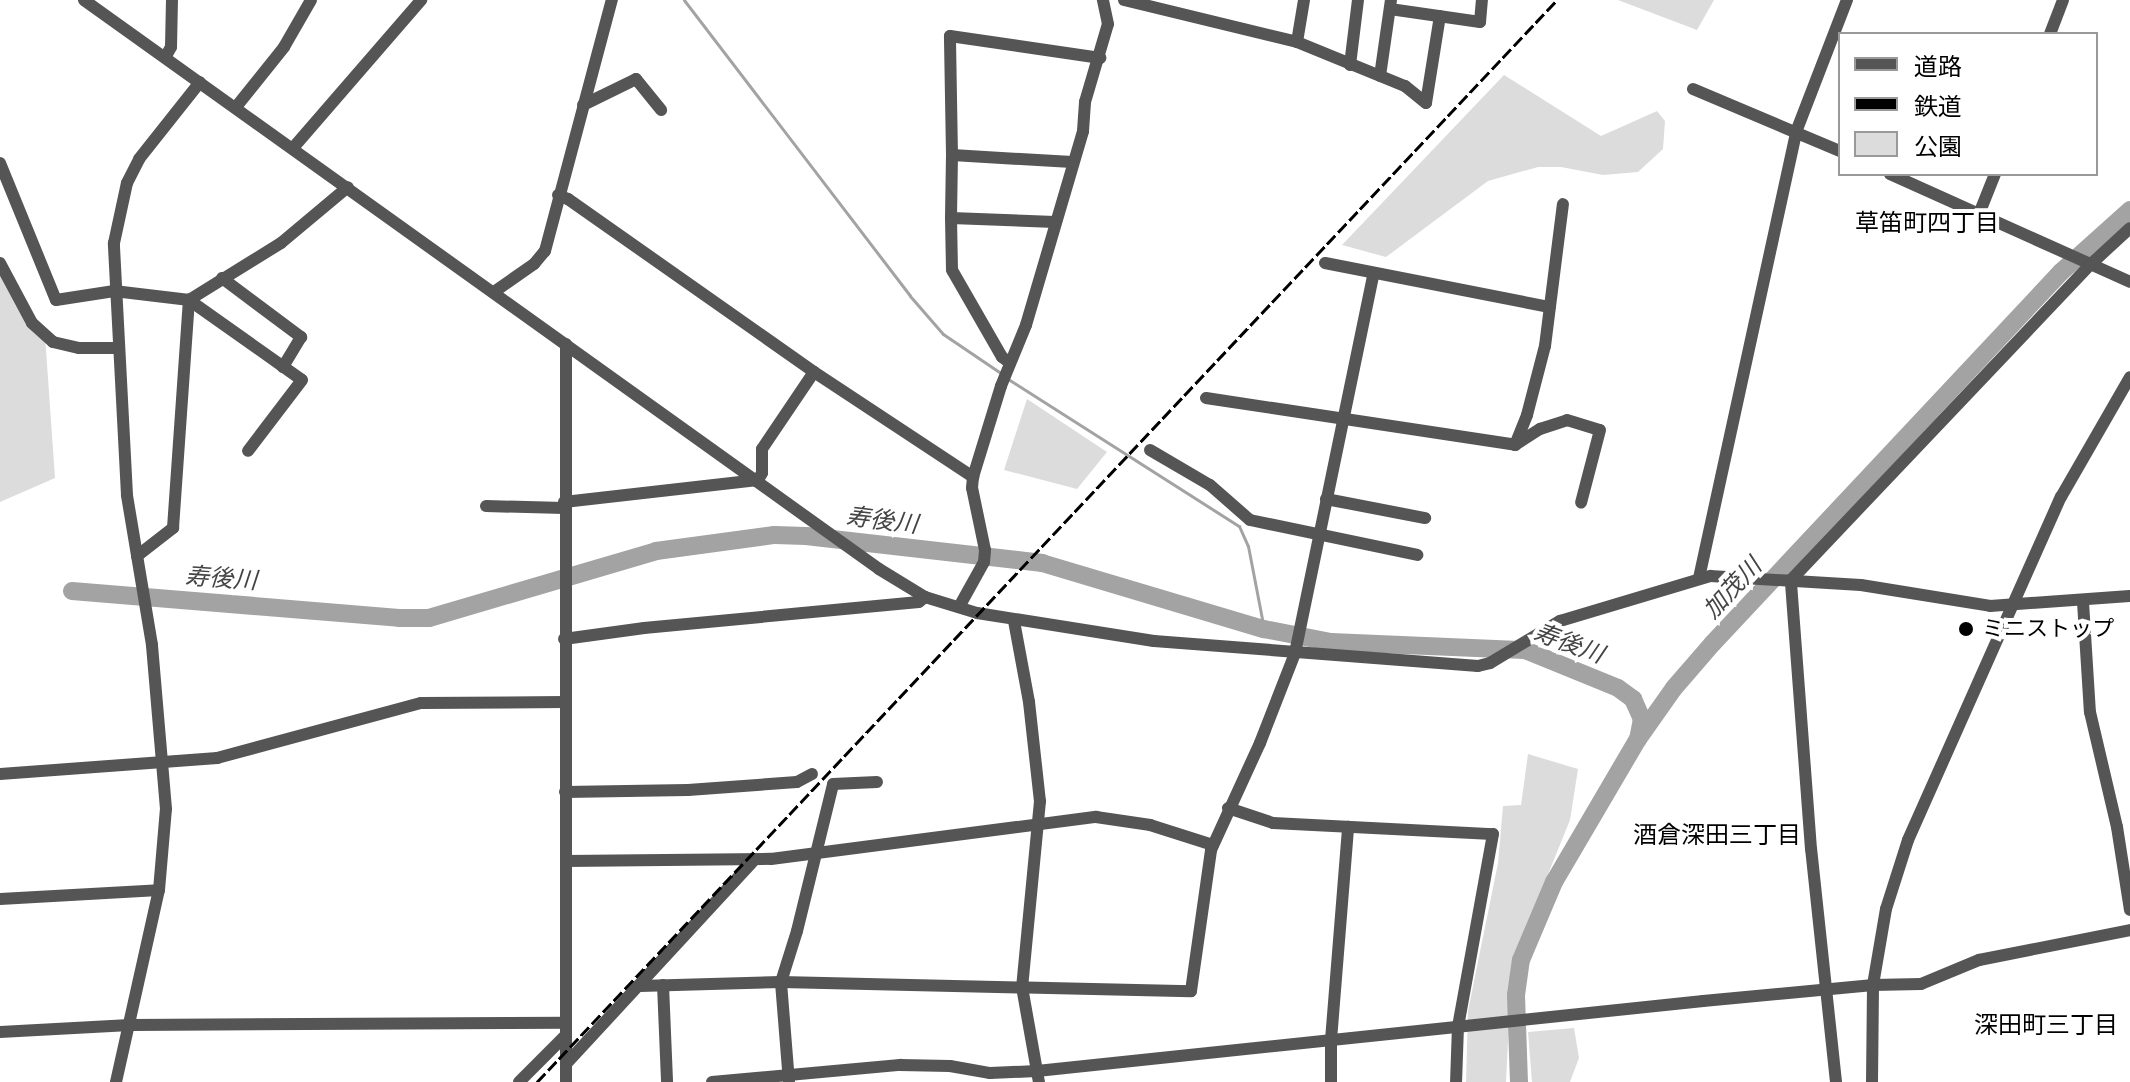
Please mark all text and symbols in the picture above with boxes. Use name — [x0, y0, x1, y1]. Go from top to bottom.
legend — [1838, 32, 2098, 176]
text: 道路 — [1914, 50, 1962, 82]
text: 鉄道 — [1914, 90, 1962, 122]
text: 公園 — [1914, 130, 1962, 162]
district label: 草笛町四丁目 — [1855, 209, 1999, 237]
water label: 寿後川 — [845, 501, 919, 539]
water label: 加茂川 — [1697, 552, 1767, 624]
water label: 寿後川 — [184, 561, 258, 595]
place label: ミニストップ — [1982, 616, 2114, 642]
water label: 寿後川 — [1530, 617, 1608, 669]
marker: ミニストップ — [1957, 620, 1975, 638]
district label: 酒倉深田三丁目 — [1633, 821, 1801, 849]
district label: 深田町三丁目 — [1974, 1011, 2118, 1039]

